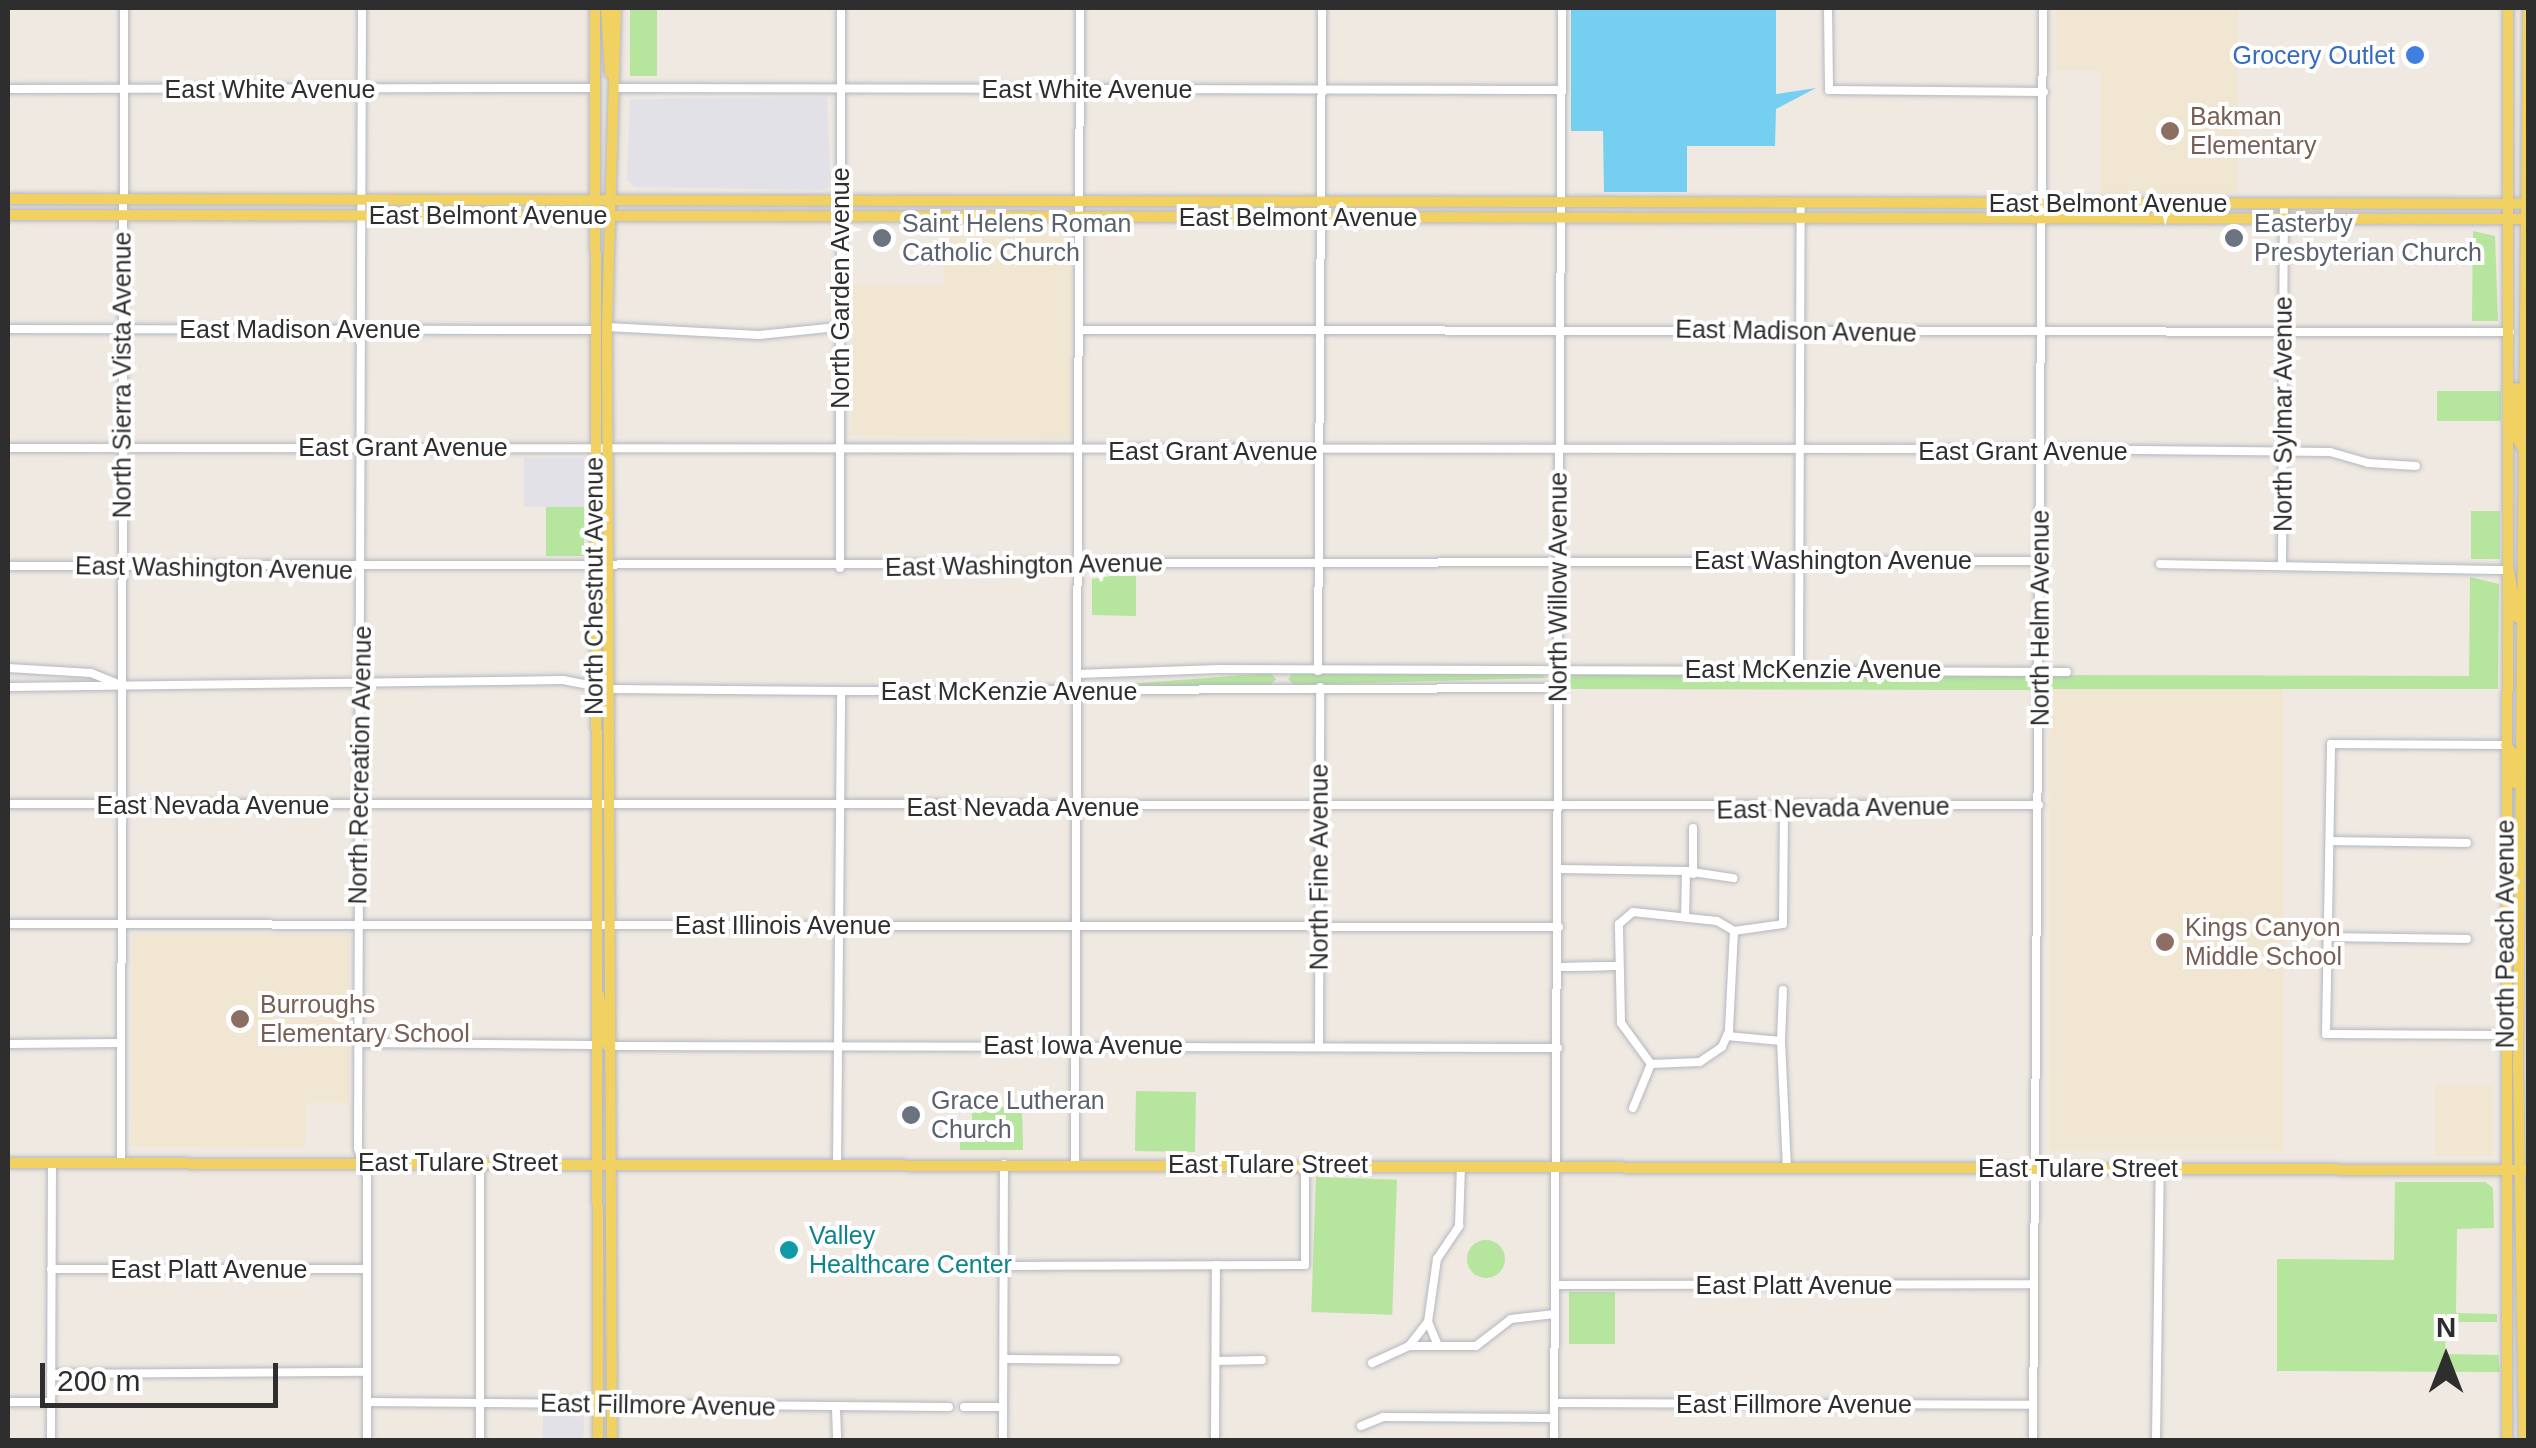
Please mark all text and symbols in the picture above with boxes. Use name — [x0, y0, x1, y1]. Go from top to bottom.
place label: Grocery Outlet — [2232, 40, 2395, 70]
marker: Grocery Outlet — [2404, 44, 2426, 66]
street label: East White Avenue — [164, 74, 376, 104]
street label: East White Avenue — [981, 74, 1193, 104]
place label: Bakman Elementary — [2190, 102, 2316, 161]
marker: Bakman Elementary — [2159, 120, 2181, 142]
street label: North Garden Avenue — [825, 167, 855, 409]
street label: East Belmont Avenue — [1988, 188, 2228, 218]
street label: East Belmont Avenue — [368, 200, 608, 230]
street label: East Belmont Avenue — [1178, 202, 1418, 232]
place label: Saint Helens Roman Catholic Church — [902, 209, 1131, 268]
place label: Easterby Presbyterian Church — [2254, 209, 2482, 268]
marker: Saint Helens Roman Catholic Church — [871, 227, 893, 249]
marker: Easterby Presbyterian Church — [2223, 227, 2245, 249]
street label: North Sierra Vista Avenue — [107, 231, 137, 519]
street label: North Sylmar Avenue — [2268, 295, 2298, 533]
street label: East Madison Avenue — [179, 314, 421, 344]
street label: East Madison Avenue — [1674, 314, 1918, 348]
street label: East Grant Avenue — [298, 432, 508, 462]
street label: East Grant Avenue — [1108, 436, 1318, 466]
street label: East Grant Avenue — [1918, 436, 2128, 466]
street label: North Chestnut Avenue — [579, 456, 609, 716]
street label: North Willow Avenue — [1543, 471, 1573, 703]
street label: North Helm Avenue — [2025, 509, 2055, 727]
street label: East Washington Avenue — [1693, 545, 1973, 575]
street label: East Washington Avenue — [884, 548, 1164, 582]
street label: East Washington Avenue — [74, 551, 354, 585]
street label: North Recreation Avenue — [343, 625, 377, 905]
street label: East McKenzie Avenue — [1684, 654, 1942, 684]
street label: East McKenzie Avenue — [880, 676, 1138, 706]
street label: North Fine Avenue — [1304, 763, 1334, 971]
street label: East Nevada Avenue — [96, 790, 330, 820]
street label: East Nevada Avenue — [1716, 791, 1950, 825]
street label: East Nevada Avenue — [906, 792, 1140, 822]
street label: North Peach Avenue — [2490, 819, 2520, 1049]
street label: East Illinois Avenue — [674, 910, 892, 940]
place label: Kings Canyon Middle School — [2185, 913, 2342, 972]
marker: Kings Canyon Middle School — [2154, 931, 2176, 953]
place label: Burroughs Elementary School — [260, 990, 470, 1049]
marker: Burroughs Elementary School — [229, 1008, 251, 1030]
street label: East Iowa Avenue — [982, 1030, 1184, 1060]
place label: Grace Lutheran Church — [931, 1086, 1105, 1145]
marker: Grace Lutheran Church — [900, 1104, 922, 1126]
street label: East Tulare Street — [358, 1147, 558, 1177]
street label: East Tulare Street — [1168, 1149, 1368, 1179]
street label: East Tulare Street — [1978, 1153, 2178, 1183]
place label: Valley Healthcare Center — [809, 1221, 1012, 1280]
marker: Valley Healthcare Center — [778, 1239, 800, 1261]
street label: East Platt Avenue — [110, 1254, 308, 1284]
street label: East Platt Avenue — [1695, 1270, 1893, 1300]
north arrow — [2396, 1308, 2496, 1408]
text: N — [2436, 1312, 2456, 1343]
scale bar — [45, 1343, 282, 1405]
text: 200 m — [57, 1364, 140, 1397]
street label: East Fillmore Avenue — [539, 1388, 777, 1422]
street label: East Fillmore Avenue — [1675, 1389, 1913, 1419]

